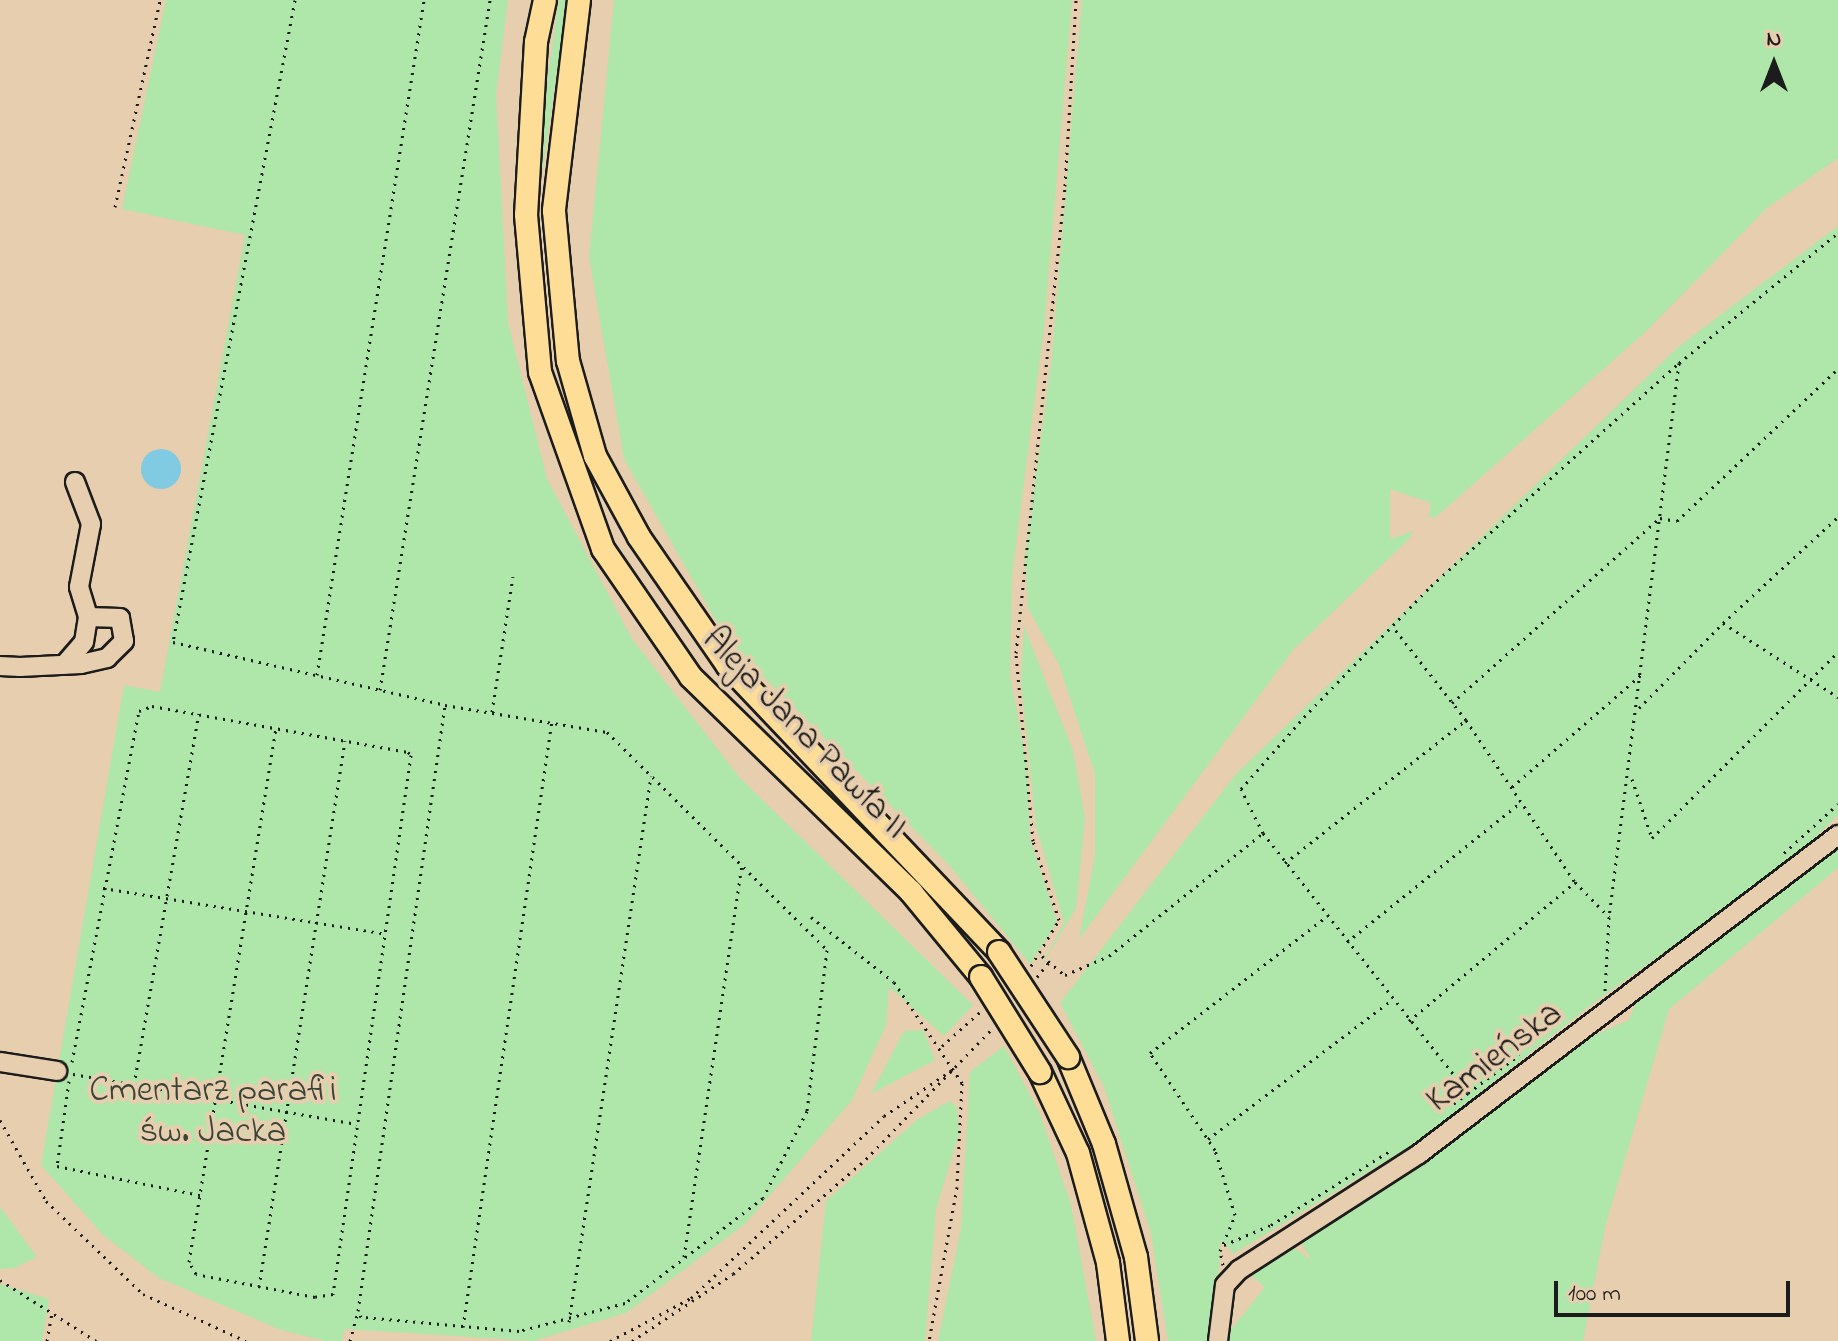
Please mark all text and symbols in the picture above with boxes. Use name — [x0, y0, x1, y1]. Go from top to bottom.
north arrow — [1734, 24, 1814, 104]
text: N — [1767, 24, 1781, 56]
street label: Aleja Jana Pawła II — [692, 619, 916, 849]
street label: Kamieńska — [1419, 993, 1571, 1123]
park label: Cmentarz parafii św. Jacka — [89, 1069, 337, 1154]
scale bar — [1558, 1265, 1794, 1315]
text: 100 m — [1568, 1277, 1621, 1312]

